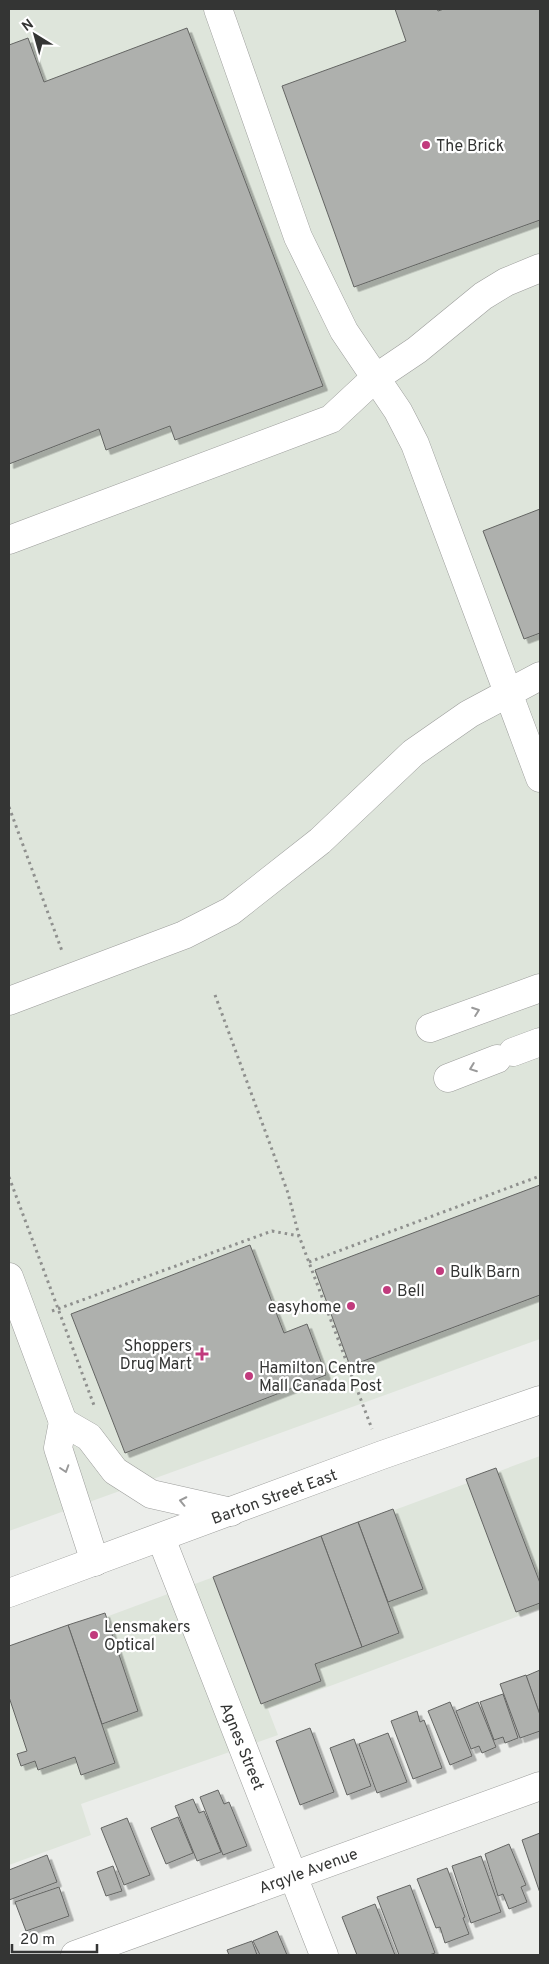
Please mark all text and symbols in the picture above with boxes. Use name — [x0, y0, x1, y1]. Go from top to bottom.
north arrow — [10, 10, 60, 60]
text: N — [19, 16, 37, 36]
place label: The Brick — [436, 137, 504, 157]
marker: The Brick — [420, 139, 432, 151]
one-way arrow — [471, 1007, 480, 1017]
one-way arrow — [469, 1062, 478, 1072]
place label: Bulk Barn — [450, 1263, 520, 1283]
marker: Bulk Barn — [434, 1265, 446, 1277]
place label: Bell — [397, 1282, 425, 1302]
marker: Bell — [381, 1284, 393, 1296]
place label: easyhome — [268, 1298, 341, 1318]
marker: easyhome — [345, 1300, 357, 1312]
place label: Shoppers Drug Mart — [120, 1337, 192, 1375]
marker: Shoppers Drug Mart — [196, 1348, 208, 1360]
place label: Hamilton Centre Mall Canada Post — [259, 1359, 382, 1397]
marker: Hamilton Centre Mall Canada Post — [243, 1370, 255, 1382]
one-way arrow — [59, 1464, 69, 1473]
street label: Barton Street East — [209, 1466, 340, 1530]
one-way arrow — [179, 1497, 188, 1507]
place label: Lensmakers Optical — [104, 1618, 191, 1656]
marker: Lensmakers Optical — [88, 1629, 100, 1641]
street label: Agnes Street — [214, 1700, 268, 1794]
street label: Argyle Avenue — [257, 1845, 361, 1899]
scale bar — [12, 1922, 98, 1954]
text: 20 m — [20, 1931, 55, 1950]

